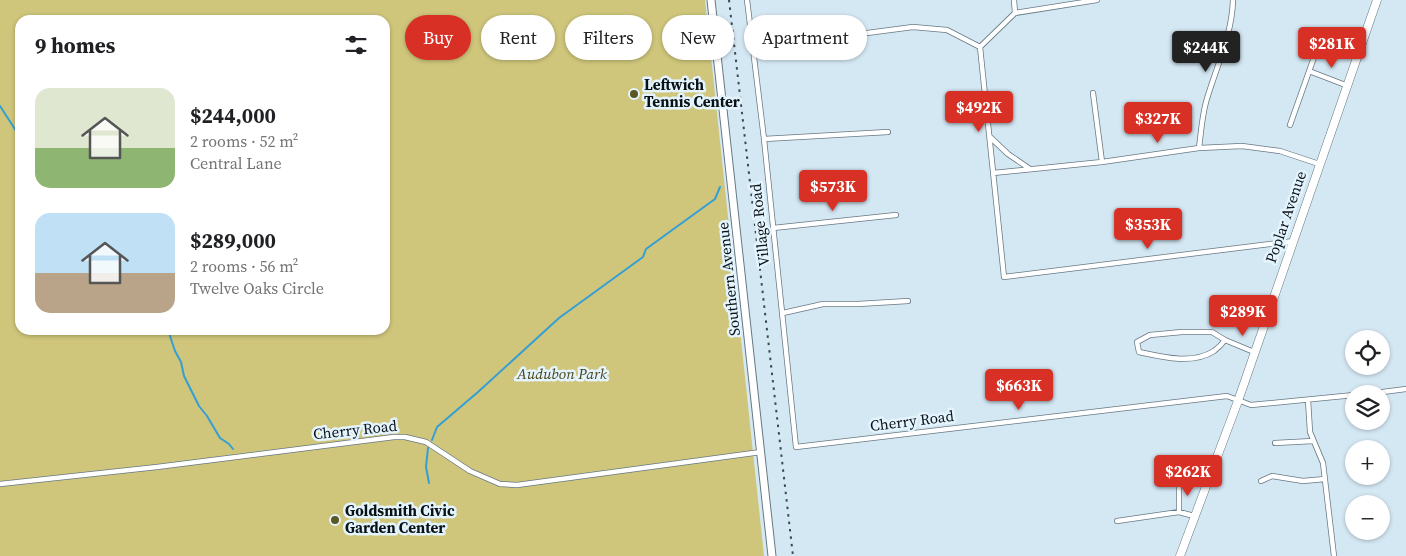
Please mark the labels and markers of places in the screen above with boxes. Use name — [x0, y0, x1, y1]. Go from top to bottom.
pin: $281K — [1297, 27, 1367, 69]
pin: $244K — [1171, 30, 1241, 73]
place label: Leftwich Tennis Center — [644, 74, 740, 112]
marker: Leftwich Tennis Center — [628, 88, 640, 100]
pin: $492K — [944, 90, 1014, 133]
pin: $327K — [1123, 102, 1193, 144]
pin: $573K — [798, 170, 868, 212]
pin: $353K — [1113, 208, 1183, 250]
pin: $289K — [1208, 294, 1278, 337]
pin: $663K — [984, 368, 1054, 411]
pin: $262K — [1153, 454, 1223, 497]
place label: Goldsmith Civic Garden Center — [345, 500, 455, 538]
marker: Goldsmith Civic Garden Center — [329, 514, 341, 526]

